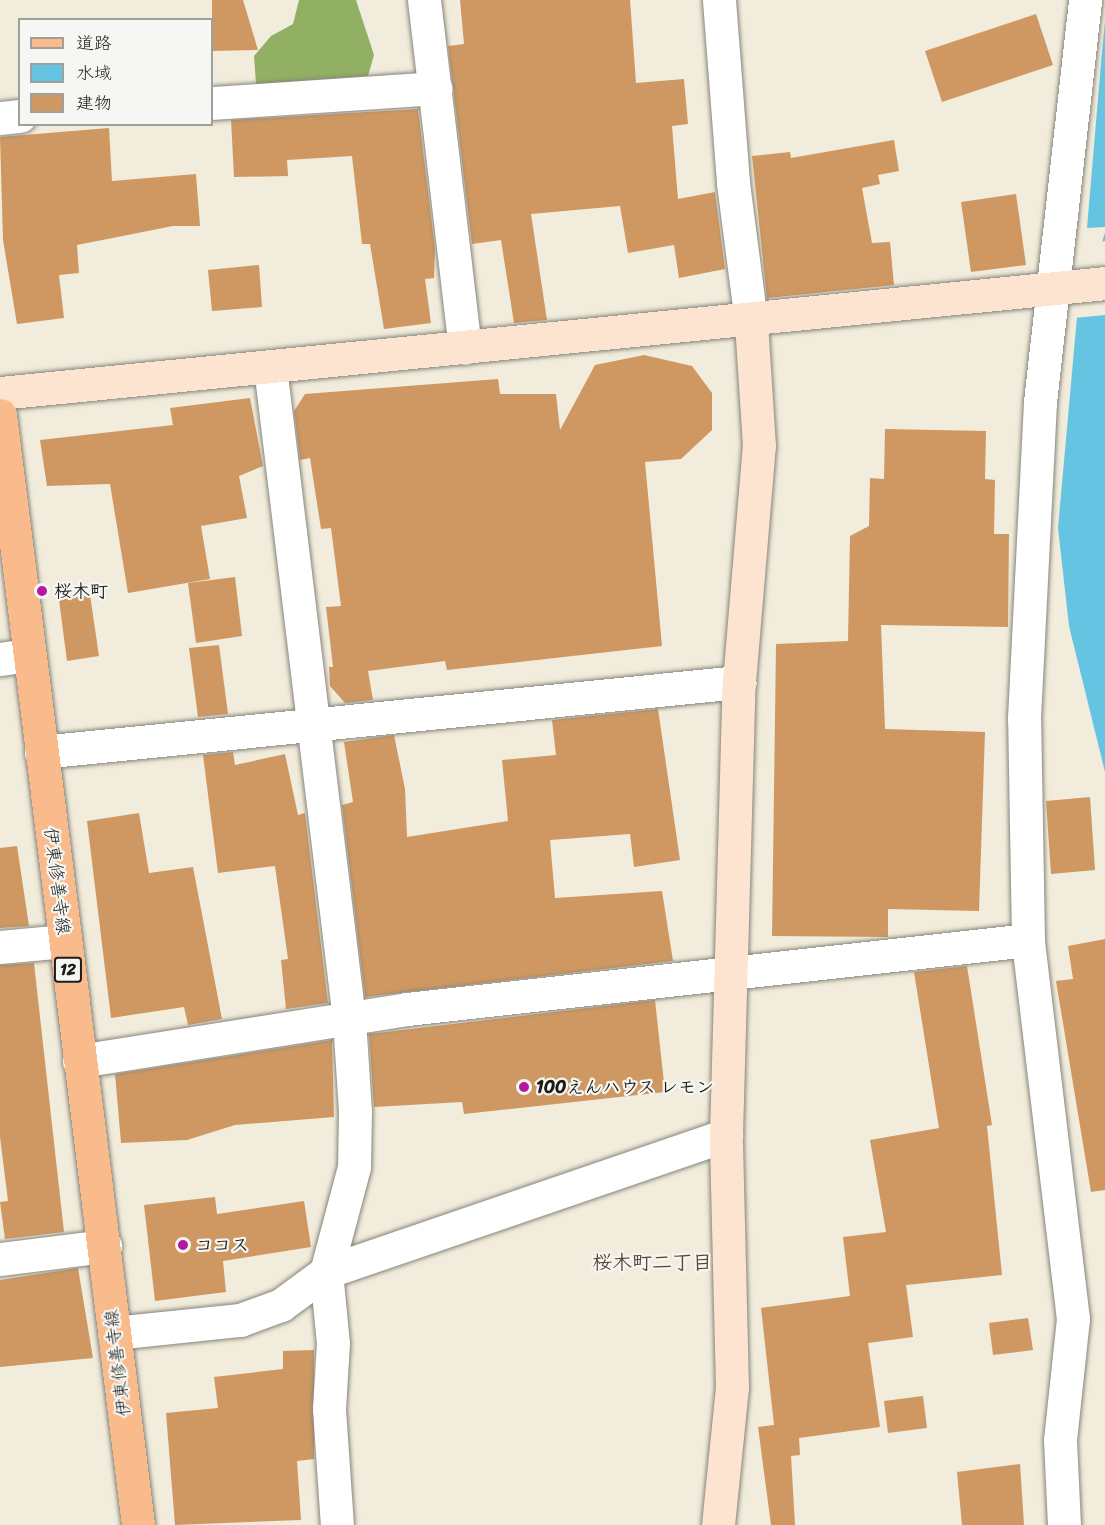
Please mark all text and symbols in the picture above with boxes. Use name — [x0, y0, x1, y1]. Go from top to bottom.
legend — [18, 18, 213, 126]
text: 道路 — [76, 27, 112, 59]
text: 水域 — [76, 57, 112, 89]
text: 建物 — [76, 87, 112, 119]
place label: 桜木町 — [54, 580, 108, 602]
marker: 桜木町 — [35, 584, 49, 598]
street label: 伊東修善寺線 — [40, 826, 74, 936]
road number: 12 — [53, 957, 83, 983]
place label: 100えんハウス レモン — [536, 1076, 715, 1098]
marker: 100えんハウス レモン — [517, 1080, 531, 1094]
place label: ココス — [195, 1234, 249, 1256]
marker: ココス — [176, 1238, 190, 1252]
district label: 桜木町二丁目 — [592, 1250, 712, 1274]
street label: 伊東修善寺線 — [101, 1308, 135, 1418]

